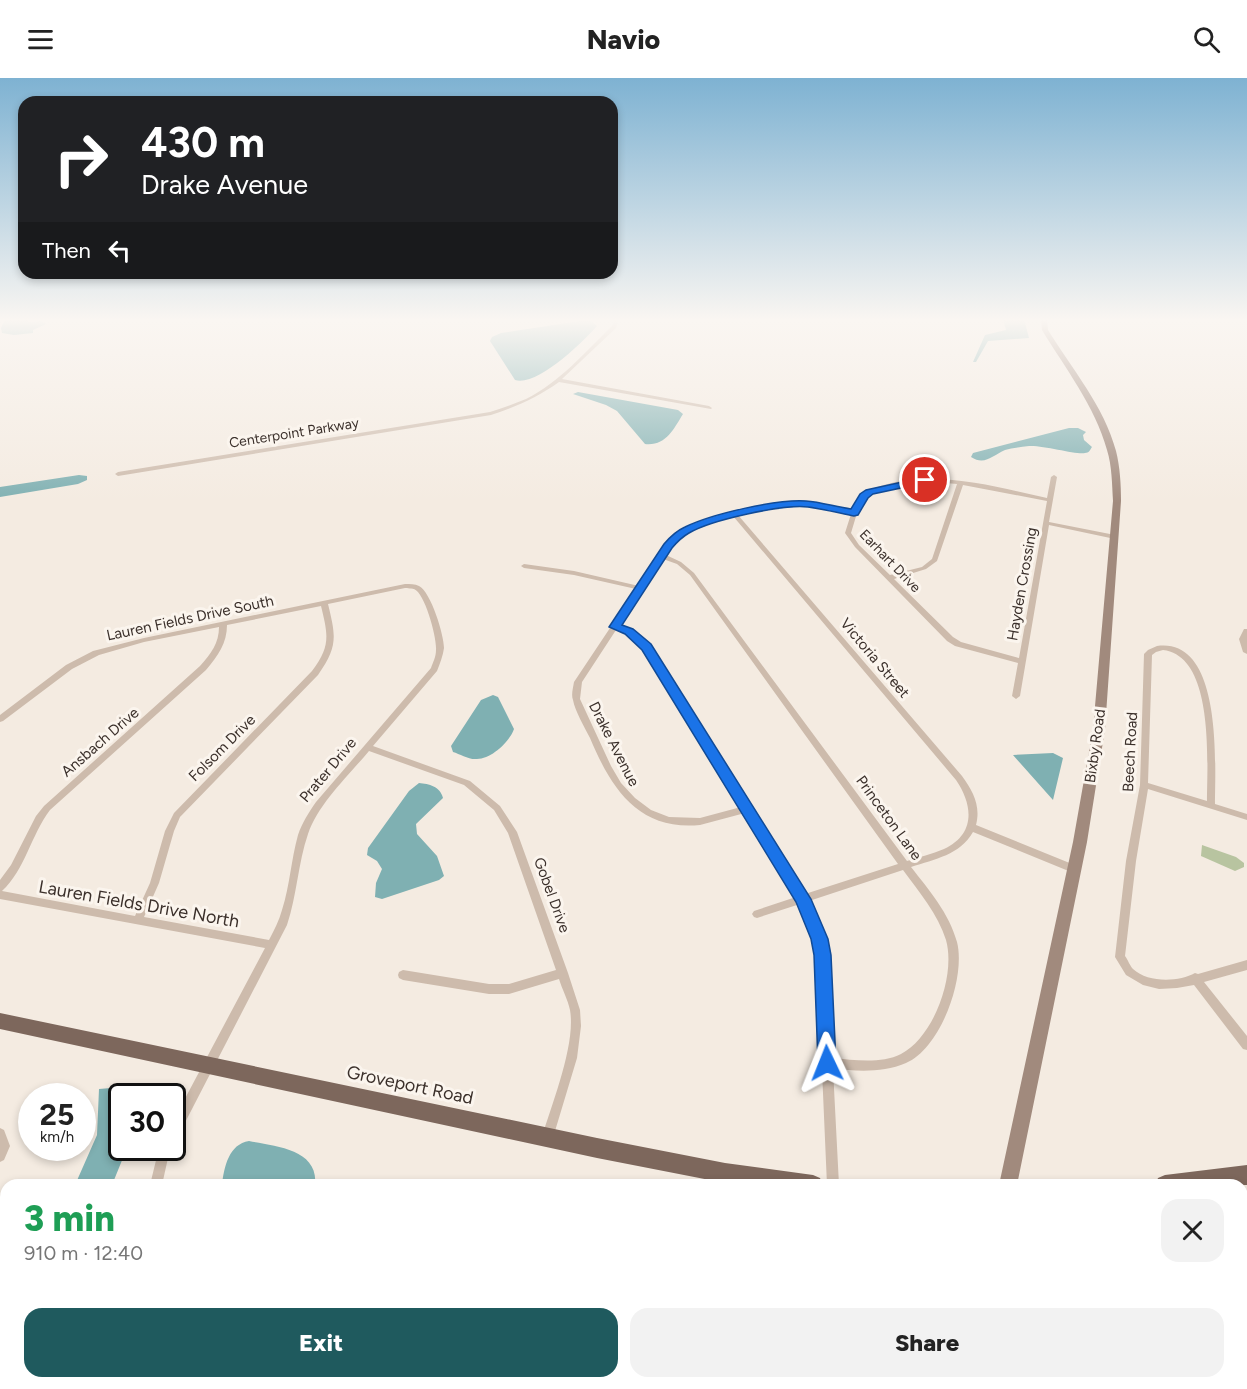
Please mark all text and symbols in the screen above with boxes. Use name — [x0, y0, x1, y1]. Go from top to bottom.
icon: menu — [24, 23, 57, 56]
text: Navio — [587, 23, 660, 56]
icon: search — [1190, 23, 1223, 56]
text: 430 m — [141, 117, 265, 168]
icon: right — [42, 120, 120, 198]
text: Drake Avenue — [141, 168, 308, 201]
icon: left — [103, 234, 136, 267]
text: Then — [42, 237, 91, 264]
street label: Centerpoint Parkway — [228, 414, 361, 452]
pin — [899, 454, 950, 505]
icon: arrive — [908, 463, 941, 496]
street label: Earhart Drive — [856, 526, 924, 596]
street label: Hayden Crossing — [1003, 526, 1041, 642]
street label: Lauren Fields Drive South — [105, 591, 275, 645]
street label: Victoria Street — [837, 615, 914, 702]
street label: Drake Avenue — [585, 699, 643, 789]
street label: Ansbach Drive — [58, 703, 142, 781]
street label: Bixby Road — [1081, 708, 1109, 784]
street label: Folsom Drive — [185, 711, 259, 785]
street label: Beech Road — [1119, 711, 1141, 793]
street label: Prater Drive — [296, 734, 360, 806]
street label: Princeton Lane — [852, 772, 926, 864]
street label: Gobel Drive — [530, 855, 574, 935]
street label: Lauren Fields Drive North — [37, 875, 241, 933]
position arrow — [795, 1031, 859, 1095]
street label: Groveport Road — [345, 1061, 475, 1109]
speed limit sign: 30 — [108, 1083, 186, 1161]
text: 25 — [40, 1096, 74, 1133]
text: km/h — [40, 1128, 74, 1146]
text: 3 min — [24, 1197, 115, 1240]
button: close — [1161, 1199, 1224, 1262]
text: 910 m · 12:40 — [24, 1241, 143, 1265]
button: Exit — [24, 1308, 618, 1377]
button: Share — [630, 1308, 1224, 1377]

